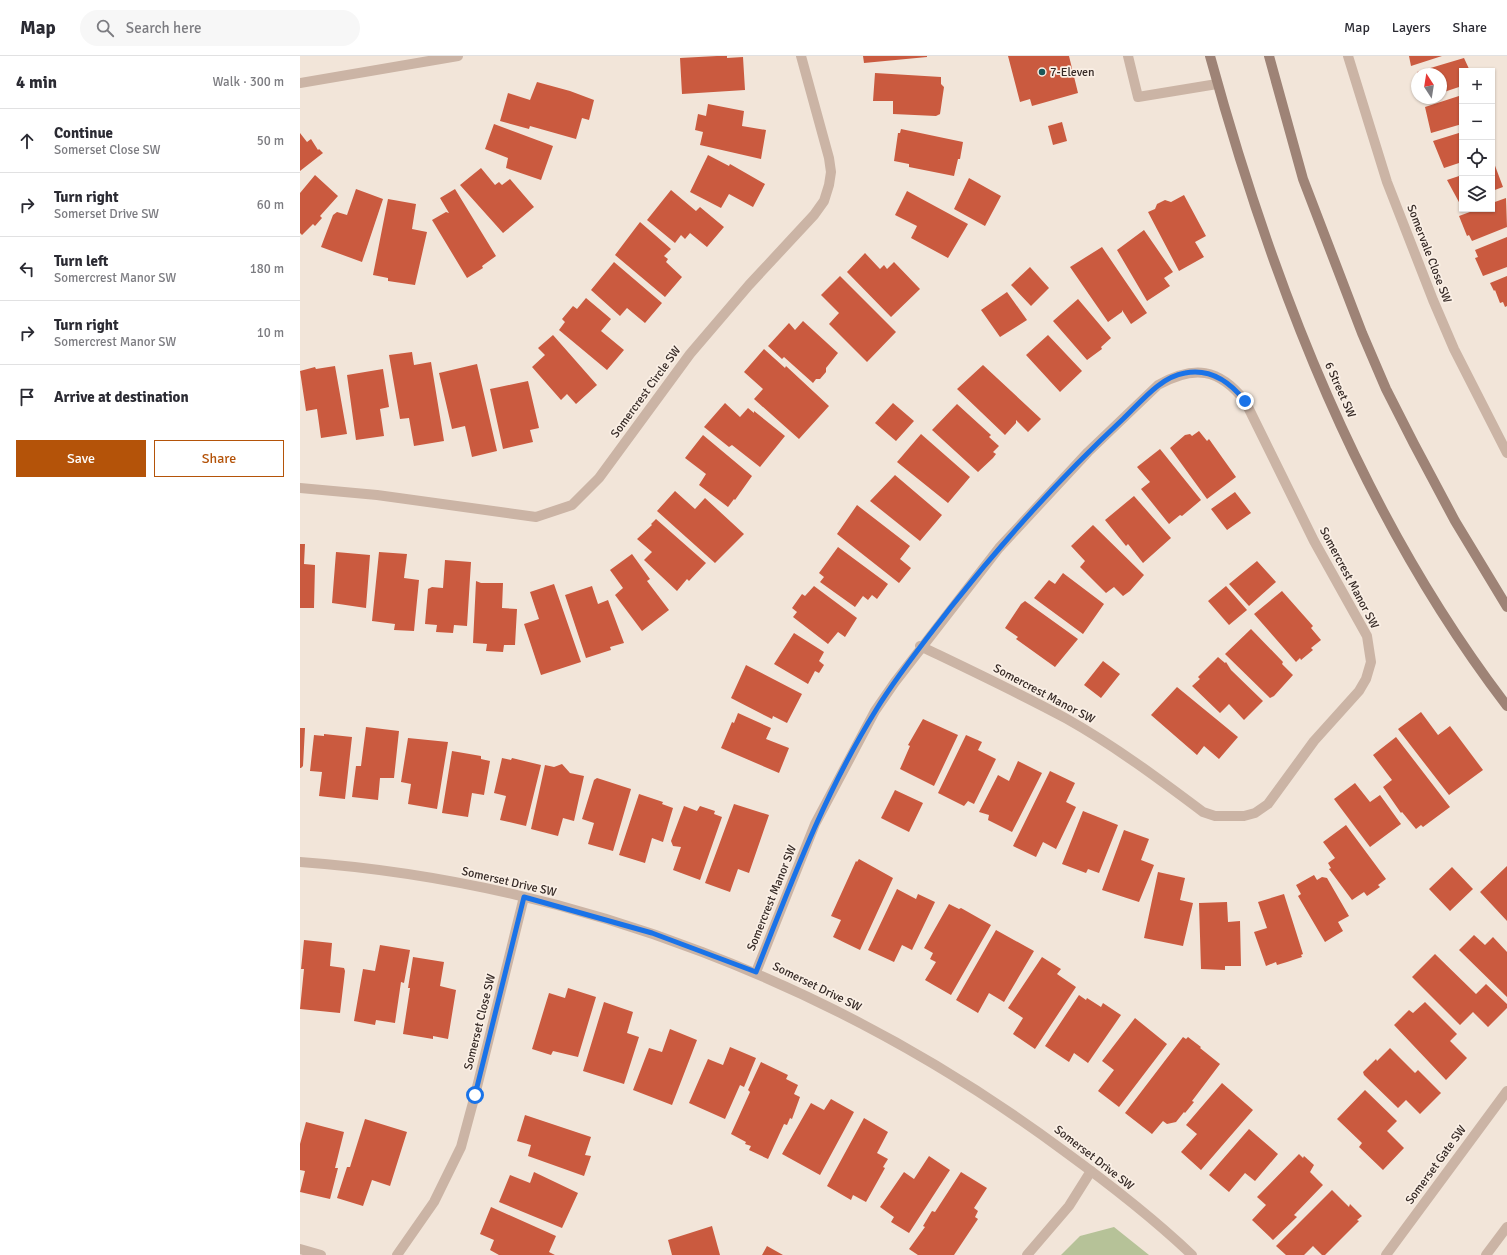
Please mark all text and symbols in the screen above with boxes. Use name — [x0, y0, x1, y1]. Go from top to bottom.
search box — [80, 10, 360, 46]
text: Map — [20, 16, 56, 40]
icon: search — [94, 17, 116, 39]
text: Search here — [126, 19, 201, 37]
text: Map — [1344, 19, 1370, 36]
text: Layers — [1392, 19, 1431, 36]
text: Share — [1453, 19, 1487, 36]
place label: 7-Eleven — [1050, 65, 1095, 80]
marker: 7-Eleven — [1037, 67, 1047, 77]
north arrow — [1411, 68, 1447, 104]
map controls — [1459, 68, 1495, 212]
button: + — [1459, 68, 1495, 104]
text: 4 min — [16, 72, 57, 93]
text: Walk · 300 m — [213, 74, 284, 90]
button: − — [1459, 104, 1495, 140]
text: Continue — [54, 124, 113, 142]
icon: ahead — [16, 130, 38, 152]
text: 50 m — [257, 133, 284, 149]
button: locate — [1459, 140, 1495, 176]
text: Somerset Close SW — [54, 142, 161, 158]
button: layers — [1459, 176, 1495, 212]
text: Turn right — [54, 188, 119, 206]
icon: right — [16, 194, 38, 216]
text: 60 m — [257, 197, 284, 213]
street label: Somervale Close SW — [1403, 203, 1455, 305]
text: Somerset Drive SW — [54, 206, 159, 222]
text: Turn left — [54, 252, 108, 270]
icon: left — [16, 258, 38, 280]
text: 180 m — [250, 261, 284, 277]
text: Somercrest Manor SW — [54, 270, 176, 286]
text: Turn right — [54, 316, 119, 334]
icon: right — [16, 322, 38, 344]
text: 10 m — [257, 325, 284, 341]
text: Somercrest Manor SW — [54, 334, 176, 350]
street label: Somercrest Circle SW — [608, 343, 684, 441]
street label: 6 Street SW — [1321, 360, 1359, 420]
icon: arrive — [16, 386, 38, 408]
text: Arrive at destination — [54, 388, 189, 406]
route end — [1236, 392, 1254, 410]
button: Save — [16, 440, 146, 477]
button: Share — [154, 440, 284, 477]
street label: Somercrest Manor SW — [1316, 525, 1382, 631]
street label: Somercrest Manor SW — [991, 661, 1097, 727]
street label: Somercrest Manor SW — [744, 843, 800, 953]
street label: Somerset Drive SW — [460, 864, 558, 900]
street label: Somerset Drive SW — [770, 959, 864, 1015]
street label: Somerset Close SW — [461, 972, 499, 1072]
route start — [466, 1086, 484, 1104]
street label: Somerset Drive SW — [1051, 1122, 1137, 1194]
street label: Somerset Gate SW — [1402, 1123, 1470, 1207]

